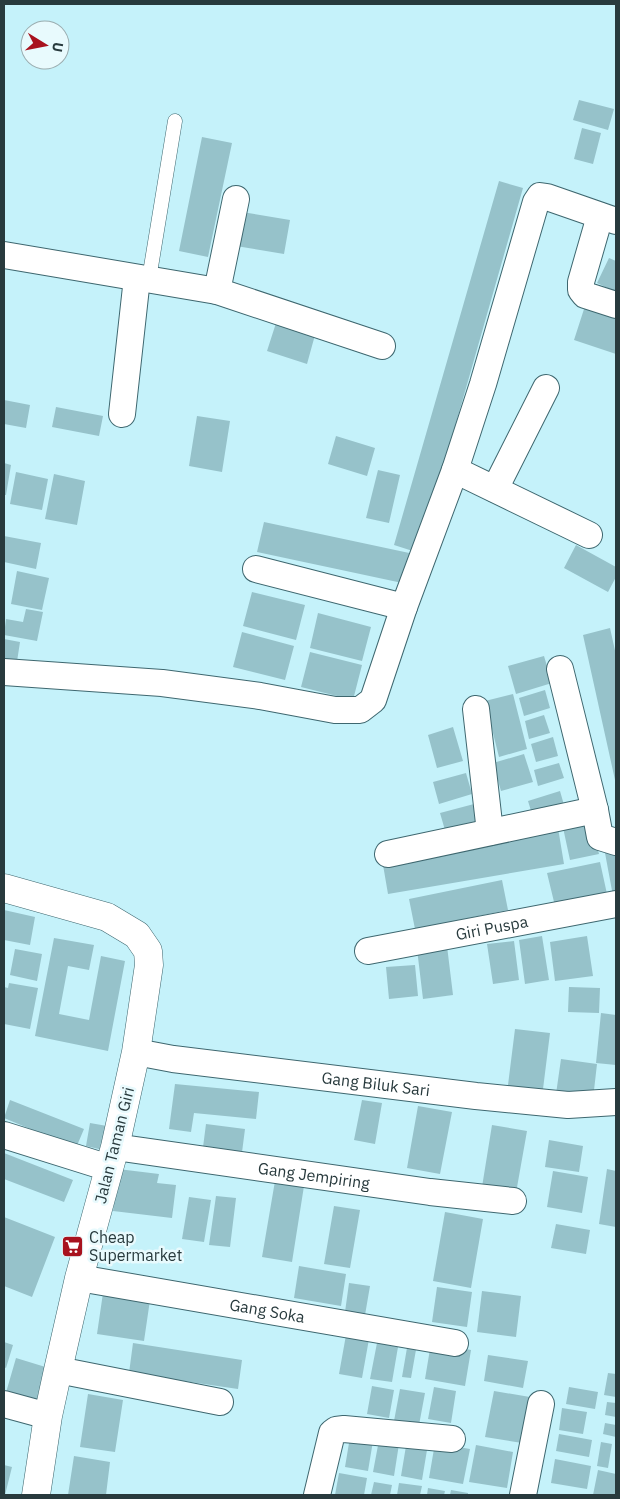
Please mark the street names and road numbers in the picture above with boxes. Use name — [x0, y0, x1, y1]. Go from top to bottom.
street label: Giri Puspa — [454, 911, 530, 944]
street label: Gang Biluk Sari — [321, 1067, 431, 1100]
street label: Jalan Taman Giri — [90, 1085, 138, 1205]
street label: Gang Jempiring — [257, 1158, 372, 1193]
street label: Gang Soka — [228, 1294, 307, 1327]

